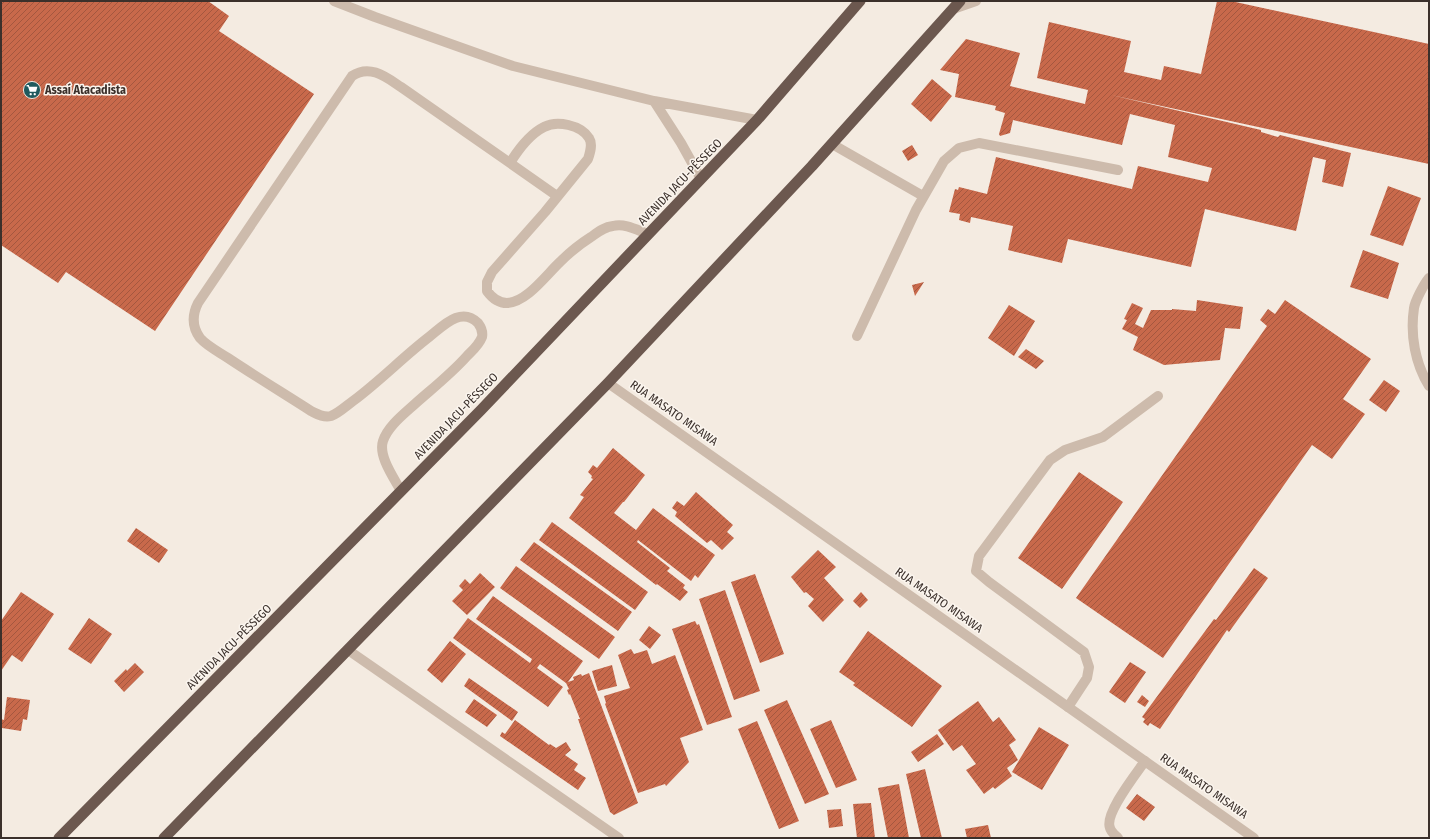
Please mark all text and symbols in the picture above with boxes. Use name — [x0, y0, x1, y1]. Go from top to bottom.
supermarket icon: Assaí Atacadista — [22, 80, 42, 100]
place label: Assaí Atacadista — [44, 83, 126, 97]
street label: AVENIDA JACU-PÊSSEGO — [634, 135, 725, 228]
street label: AVENIDA JACU-PÊSSEGO — [410, 369, 501, 462]
street label: RUA MASATO MISAWA — [628, 378, 721, 449]
street label: RUA MASATO MISAWA — [893, 565, 986, 636]
street label: AVENIDA JACU-PÊSSEGO — [183, 601, 274, 692]
street label: RUA MASATO MISAWA — [1158, 751, 1251, 822]

